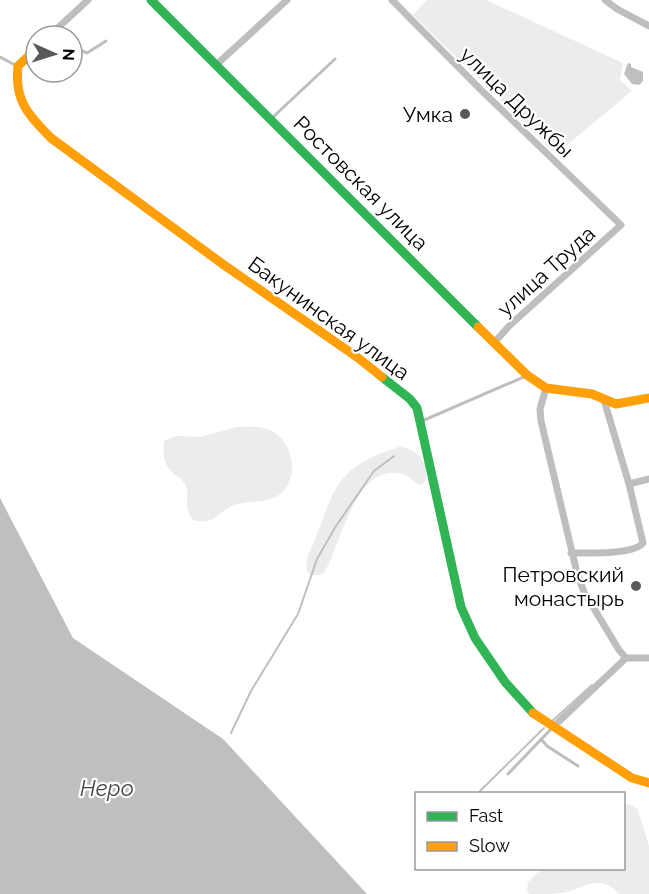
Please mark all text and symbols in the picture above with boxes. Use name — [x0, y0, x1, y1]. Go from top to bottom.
north arrow — [24, 24, 84, 84]
street label: улица Дружбы — [455, 42, 579, 162]
text: N — [59, 48, 78, 61]
place label: Умка — [403, 102, 453, 127]
marker: Умка — [458, 107, 472, 121]
street label: Ростовская улица — [289, 111, 433, 255]
street label: улица Труда — [492, 221, 600, 321]
street label: Бакунинская улица — [243, 251, 415, 385]
place label: Петровский монастырь — [503, 562, 624, 611]
marker: Петровский монастырь — [629, 579, 643, 593]
water label: Неро — [80, 775, 134, 801]
legend — [415, 792, 625, 870]
text: Fast — [469, 805, 503, 826]
text: Slow — [469, 835, 510, 856]

